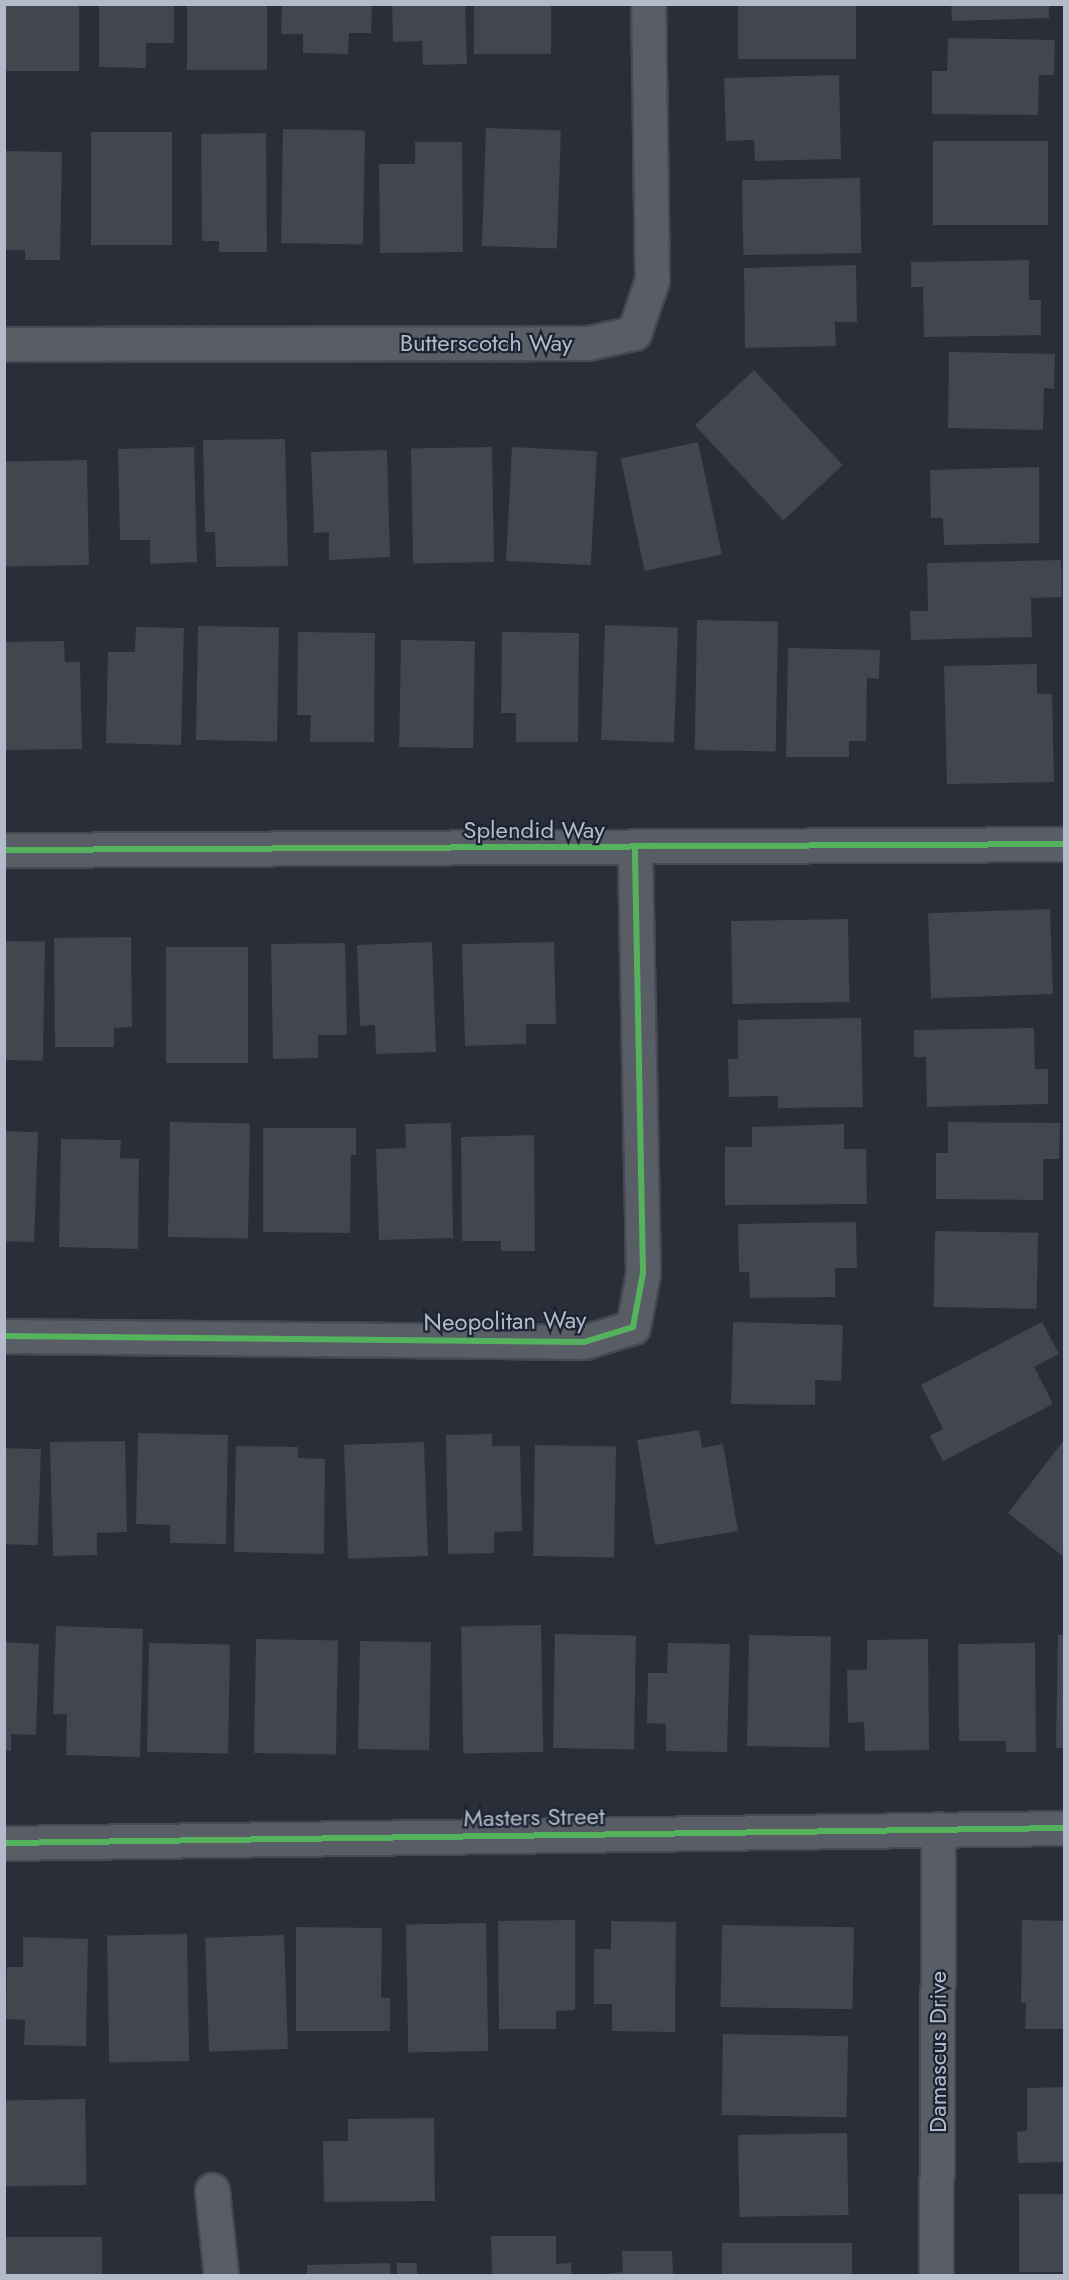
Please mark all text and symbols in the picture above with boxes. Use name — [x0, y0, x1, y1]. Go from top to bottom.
street label: Butterscotch Way — [400, 329, 572, 357]
street label: Splendid Way — [463, 816, 605, 844]
street label: Neopolitan Way — [423, 1305, 587, 1337]
street label: Masters Street — [463, 1801, 605, 1833]
street label: Damascus Drive — [924, 1971, 952, 2133]

